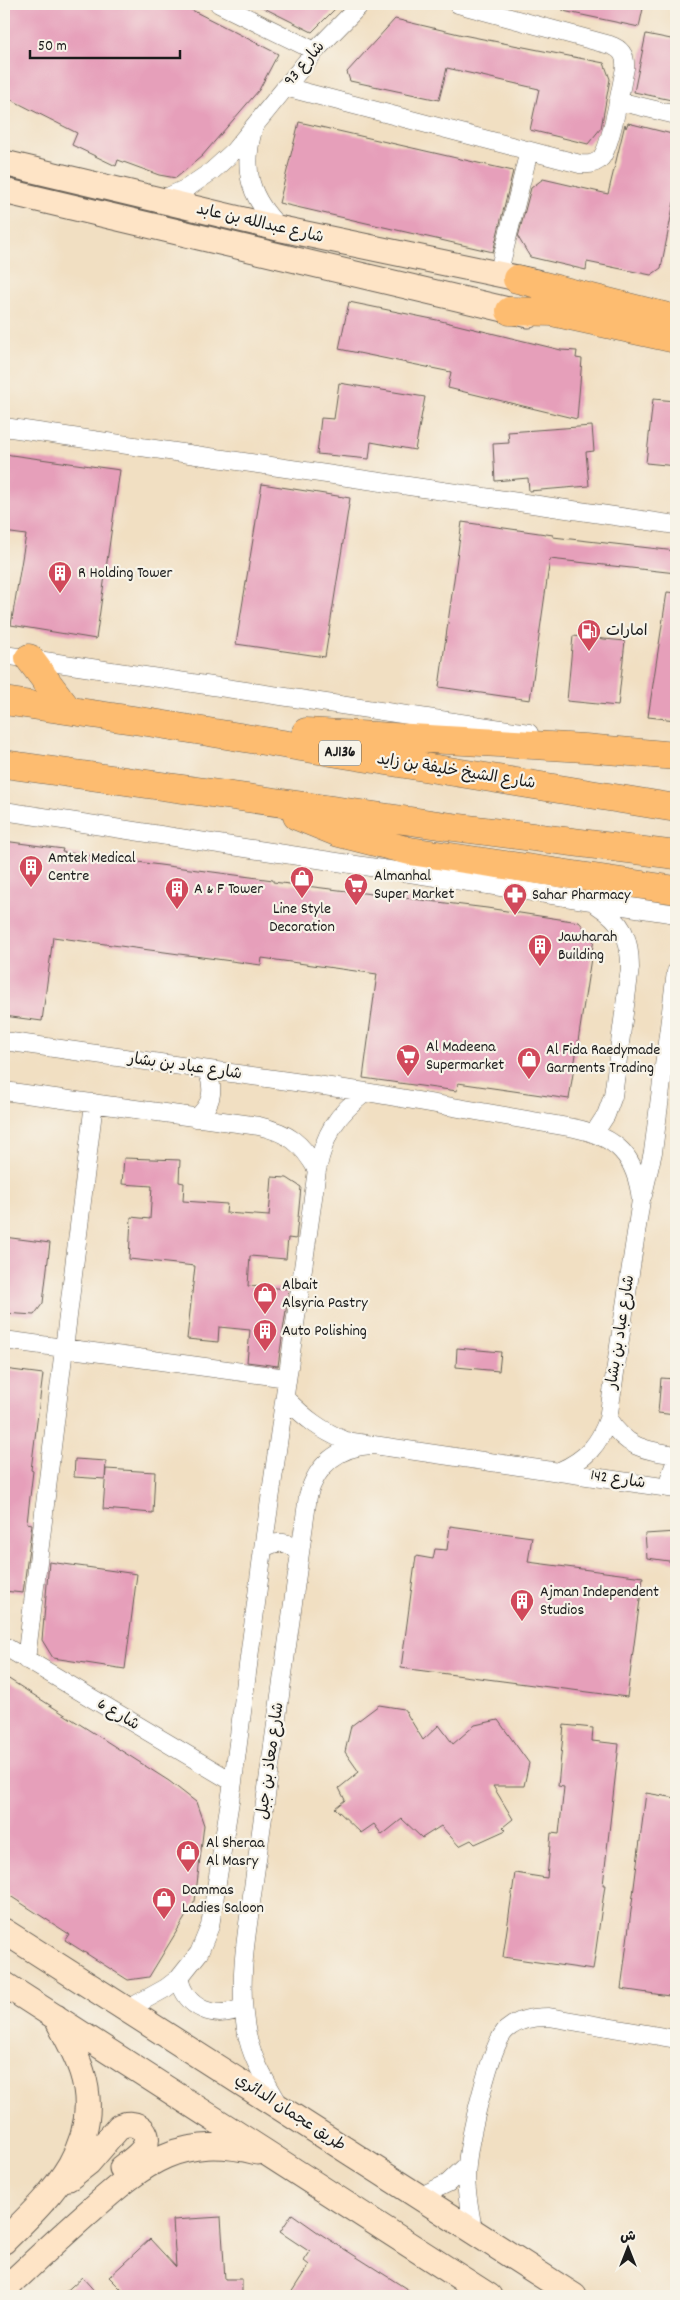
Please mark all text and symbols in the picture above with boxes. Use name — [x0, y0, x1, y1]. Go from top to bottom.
scale bar — [30, 28, 180, 60]
text: 50 m — [38, 36, 67, 58]
street label: شارع 93 — [279, 37, 331, 91]
street label: شارع عبدالله بن عابد — [194, 198, 326, 250]
building icon: R Holding Tower — [47, 560, 73, 594]
place label: R Holding Tower — [78, 562, 172, 585]
fuel station icon: امارات — [576, 618, 602, 652]
place label: امارات — [606, 620, 648, 643]
road number: AJ136 — [319, 740, 361, 766]
street label: شارع الشيخ خليفة بن زايد — [375, 748, 537, 796]
place label: Amtek Medical Centre — [48, 847, 136, 888]
building icon: Amtek Medical Centre — [18, 854, 44, 888]
shop icon: Line Style Decoration — [289, 865, 315, 899]
place label: Almanhal Super Market — [374, 865, 454, 906]
supermarket icon: Almanhal Super Market — [343, 872, 369, 906]
building icon: A & F Tower — [164, 876, 190, 910]
place label: A & F Tower — [194, 878, 263, 901]
pharmacy icon: Sahar Pharmacy — [502, 882, 528, 916]
place label: Sahar Pharmacy — [532, 884, 631, 907]
place label: Line Style Decoration — [269, 898, 335, 939]
place label: Jawharah Building — [558, 926, 617, 967]
building icon: Jawharah Building — [527, 933, 553, 967]
place label: Al Madeena Supermarket — [426, 1036, 504, 1077]
place label: Al Fida Raedymade Garments Trading — [546, 1039, 660, 1080]
supermarket icon: Al Madeena Supermarket — [395, 1043, 421, 1077]
shop icon: Al Fida Raedymade Garments Trading — [516, 1046, 542, 1080]
street label: شارع عباد بن بشار — [125, 1047, 243, 1086]
place label: Albait Alsyria Pastry — [282, 1274, 368, 1315]
street label: شارع عباد بن بشار — [600, 1274, 641, 1392]
shop icon: Albait Alsyria Pastry — [252, 1281, 278, 1315]
building icon: Auto Polishing — [252, 1318, 278, 1352]
place label: Auto Polishing — [282, 1320, 367, 1343]
street label: شارع 142 — [589, 1464, 647, 1496]
place label: Ajman Independent Studios — [540, 1581, 659, 1622]
building icon: Ajman Independent Studios — [509, 1588, 535, 1622]
street label: شارع 6 — [92, 1693, 144, 1737]
street label: شارع معاذ بن جبل — [251, 1701, 291, 1821]
place label: Al Sheraa Al Masry — [206, 1832, 265, 1873]
shop icon: Al Sheraa Al Masry — [175, 1839, 201, 1873]
place label: Dammas Ladies Saloon — [182, 1879, 264, 1920]
shop icon: Dammas Ladies Saloon — [151, 1886, 177, 1920]
street label: طريق عجمان الدائري — [230, 2069, 350, 2157]
north arrow — [602, 2222, 652, 2272]
text: ش — [620, 2227, 636, 2247]

